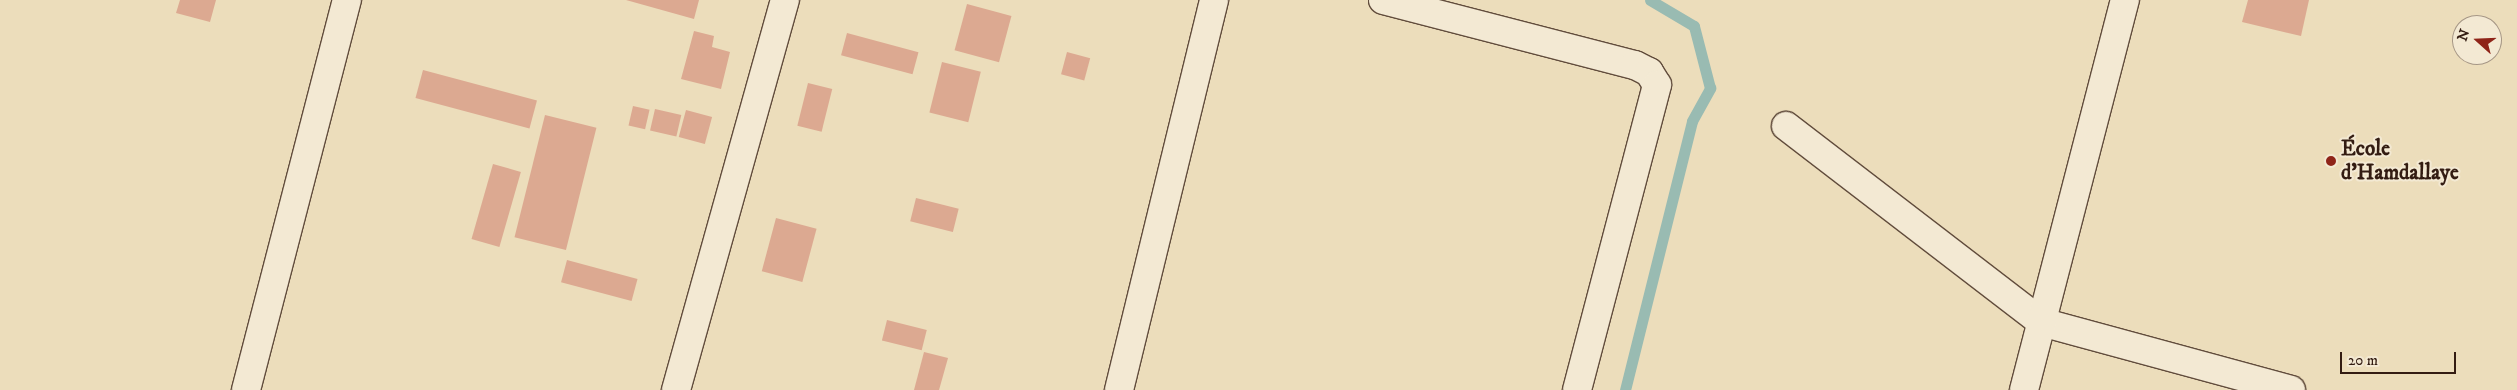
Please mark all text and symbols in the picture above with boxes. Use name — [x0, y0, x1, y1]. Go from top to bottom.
north arrow — [2452, 15, 2502, 65]
text: N — [2453, 27, 2474, 44]
place label: École d'Hamdallaye — [2341, 136, 2459, 186]
marker: École d'Hamdallaye — [2325, 155, 2337, 167]
scale bar — [2342, 342, 2458, 374]
text: 20 m — [2348, 351, 2378, 370]

